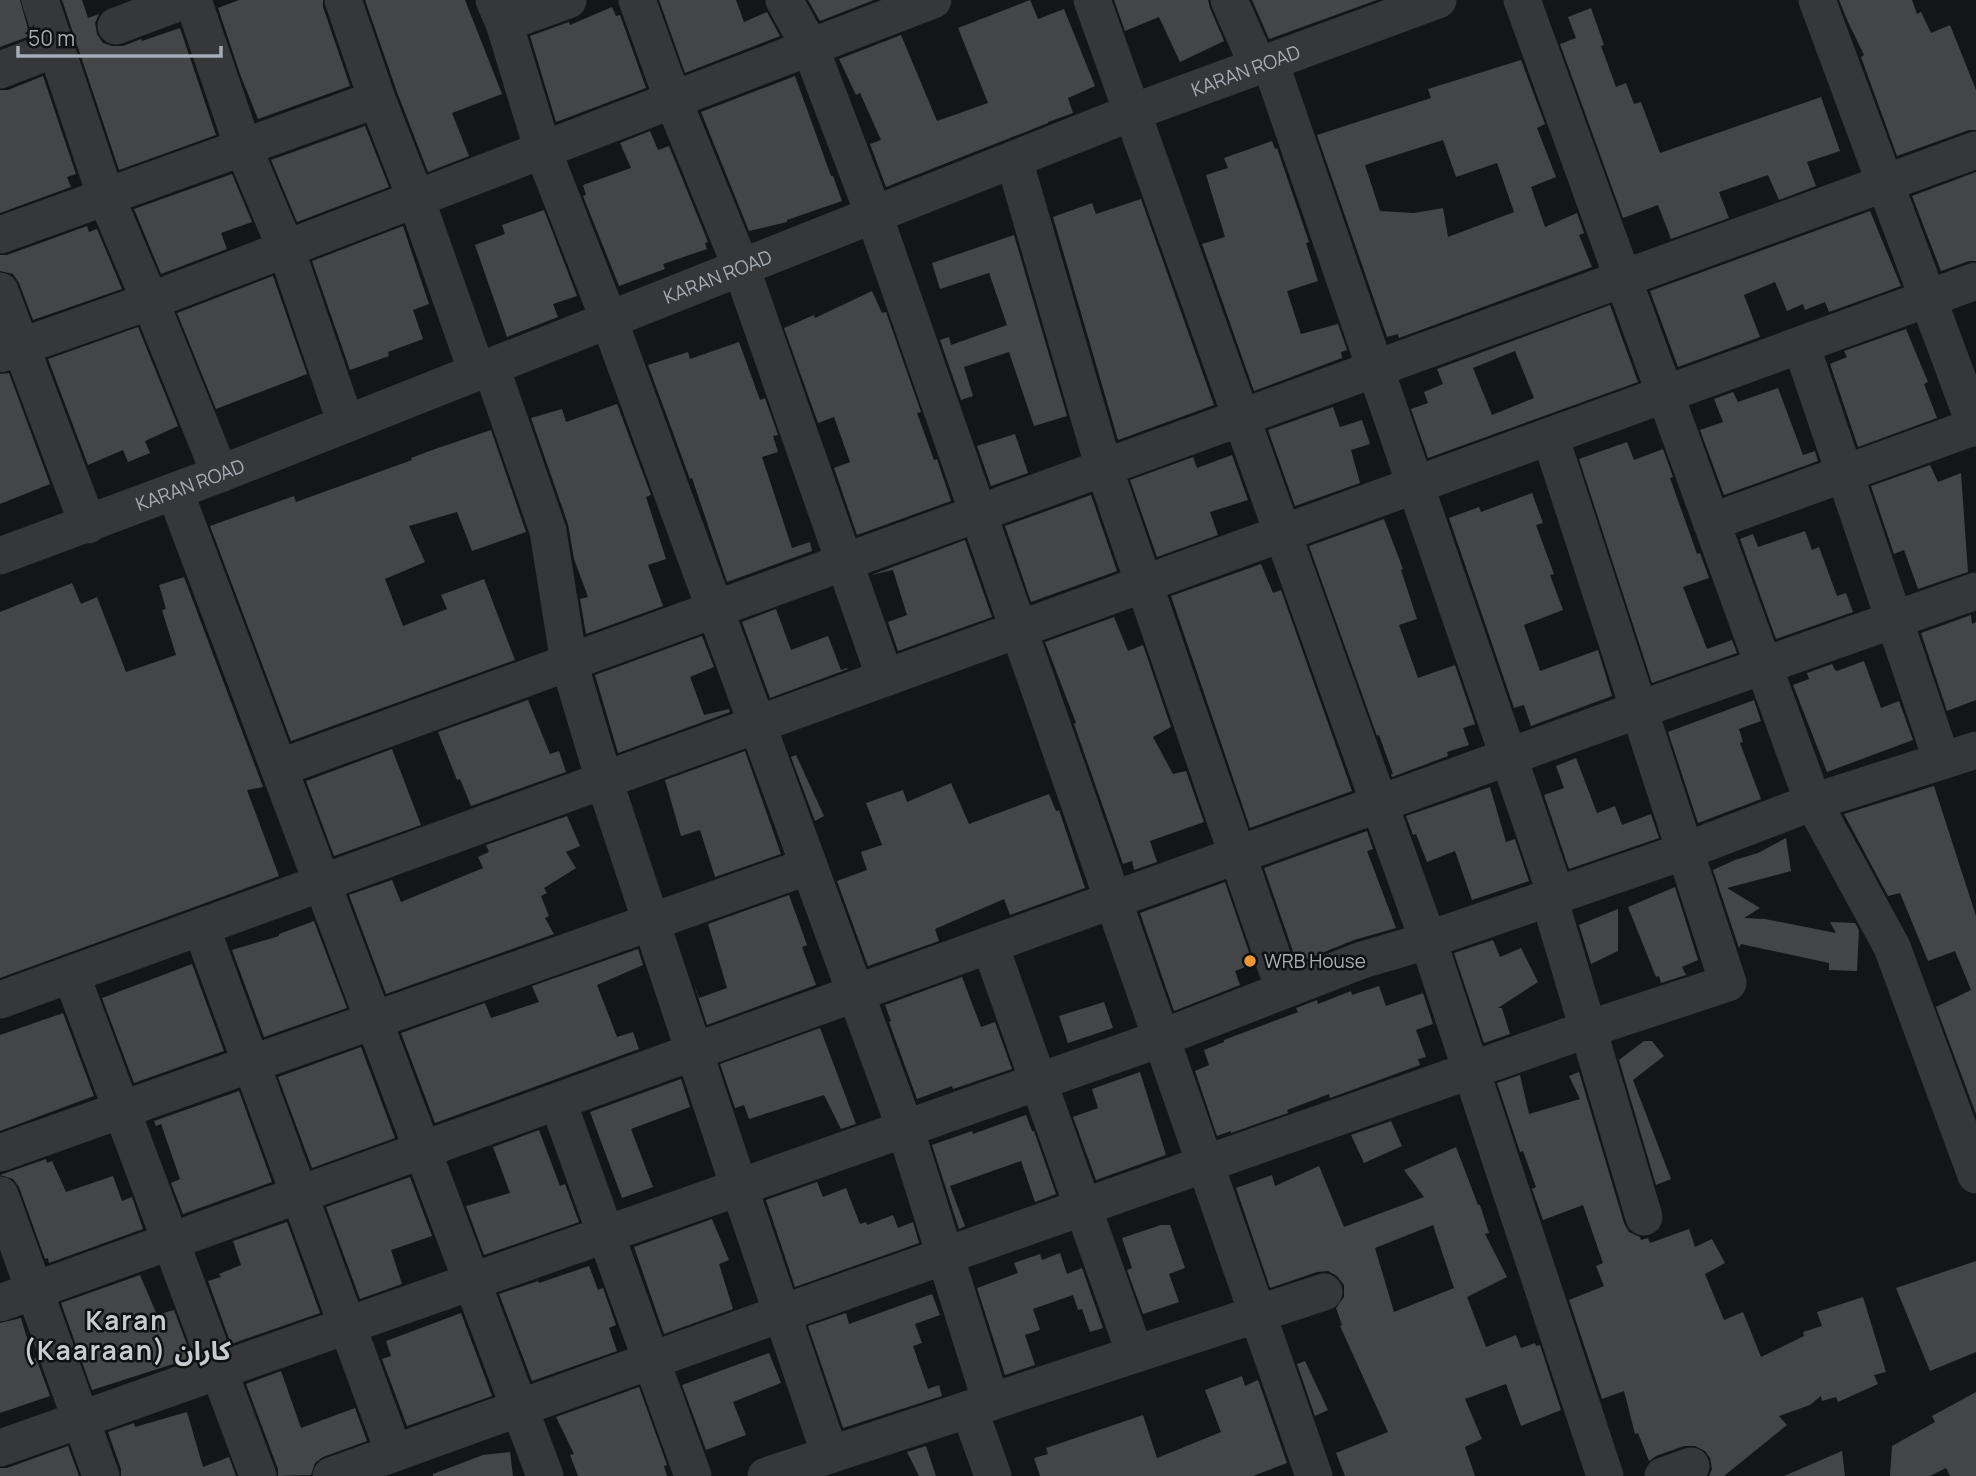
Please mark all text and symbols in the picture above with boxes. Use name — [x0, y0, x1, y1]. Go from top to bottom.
scale bar — [18, 14, 220, 58]
text: 50 m — [28, 24, 75, 52]
street label: KARAN ROAD — [1188, 39, 1304, 103]
street label: KARAN ROAD — [660, 244, 775, 310]
street label: KARAN ROAD — [132, 453, 248, 517]
place label: WRB House — [1264, 948, 1366, 974]
marker: WRB House — [1242, 953, 1258, 969]
district label: Karan (Kaaraan) كاران — [23, 1302, 232, 1368]

